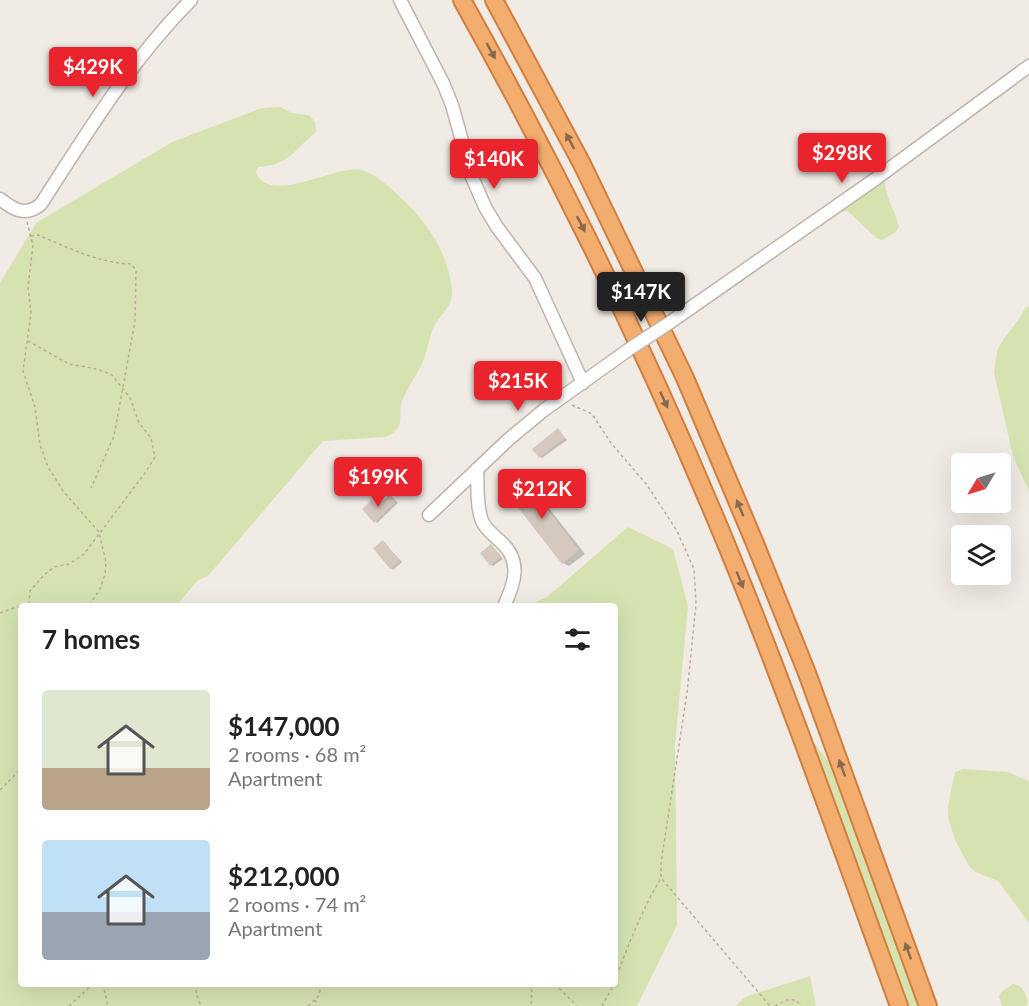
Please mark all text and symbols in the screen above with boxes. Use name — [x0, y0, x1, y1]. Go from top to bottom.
one-way arrow — [486, 43, 496, 60]
pin: $429K — [51, 47, 135, 98]
text: $429K — [63, 54, 123, 78]
one-way arrow — [565, 132, 575, 149]
pin: $298K — [800, 133, 884, 184]
pin: $140K — [452, 139, 536, 190]
text: $298K — [812, 140, 872, 164]
text: $140K — [464, 146, 524, 170]
one-way arrow — [576, 216, 586, 233]
pin: $147K — [599, 272, 683, 323]
text: $147K — [611, 279, 671, 303]
pin: $215K — [476, 361, 560, 412]
text: $215K — [488, 368, 548, 392]
one-way arrow — [659, 392, 669, 410]
north arrow — [951, 453, 1011, 513]
map controls — [951, 453, 1011, 585]
pin: $199K — [336, 457, 420, 508]
text: $199K — [348, 464, 408, 488]
pin: $212K — [500, 469, 584, 520]
text: $212K — [512, 476, 572, 500]
one-way arrow — [735, 499, 744, 517]
button: layers — [951, 525, 1011, 585]
one-way arrow — [736, 571, 746, 589]
text: 7 homes — [42, 623, 140, 655]
icon: filters — [561, 623, 594, 656]
text: $147,000 — [228, 710, 340, 742]
icon: home — [90, 714, 162, 786]
text: 2 rooms · 68 m² — [228, 742, 366, 766]
one-way arrow — [836, 759, 846, 777]
text: Apartment — [228, 766, 322, 790]
text: $212,000 — [228, 860, 340, 892]
icon: home — [90, 864, 162, 936]
text: 2 rooms · 74 m² — [228, 892, 366, 916]
text: Apartment — [228, 916, 322, 940]
one-way arrow — [903, 942, 913, 960]

